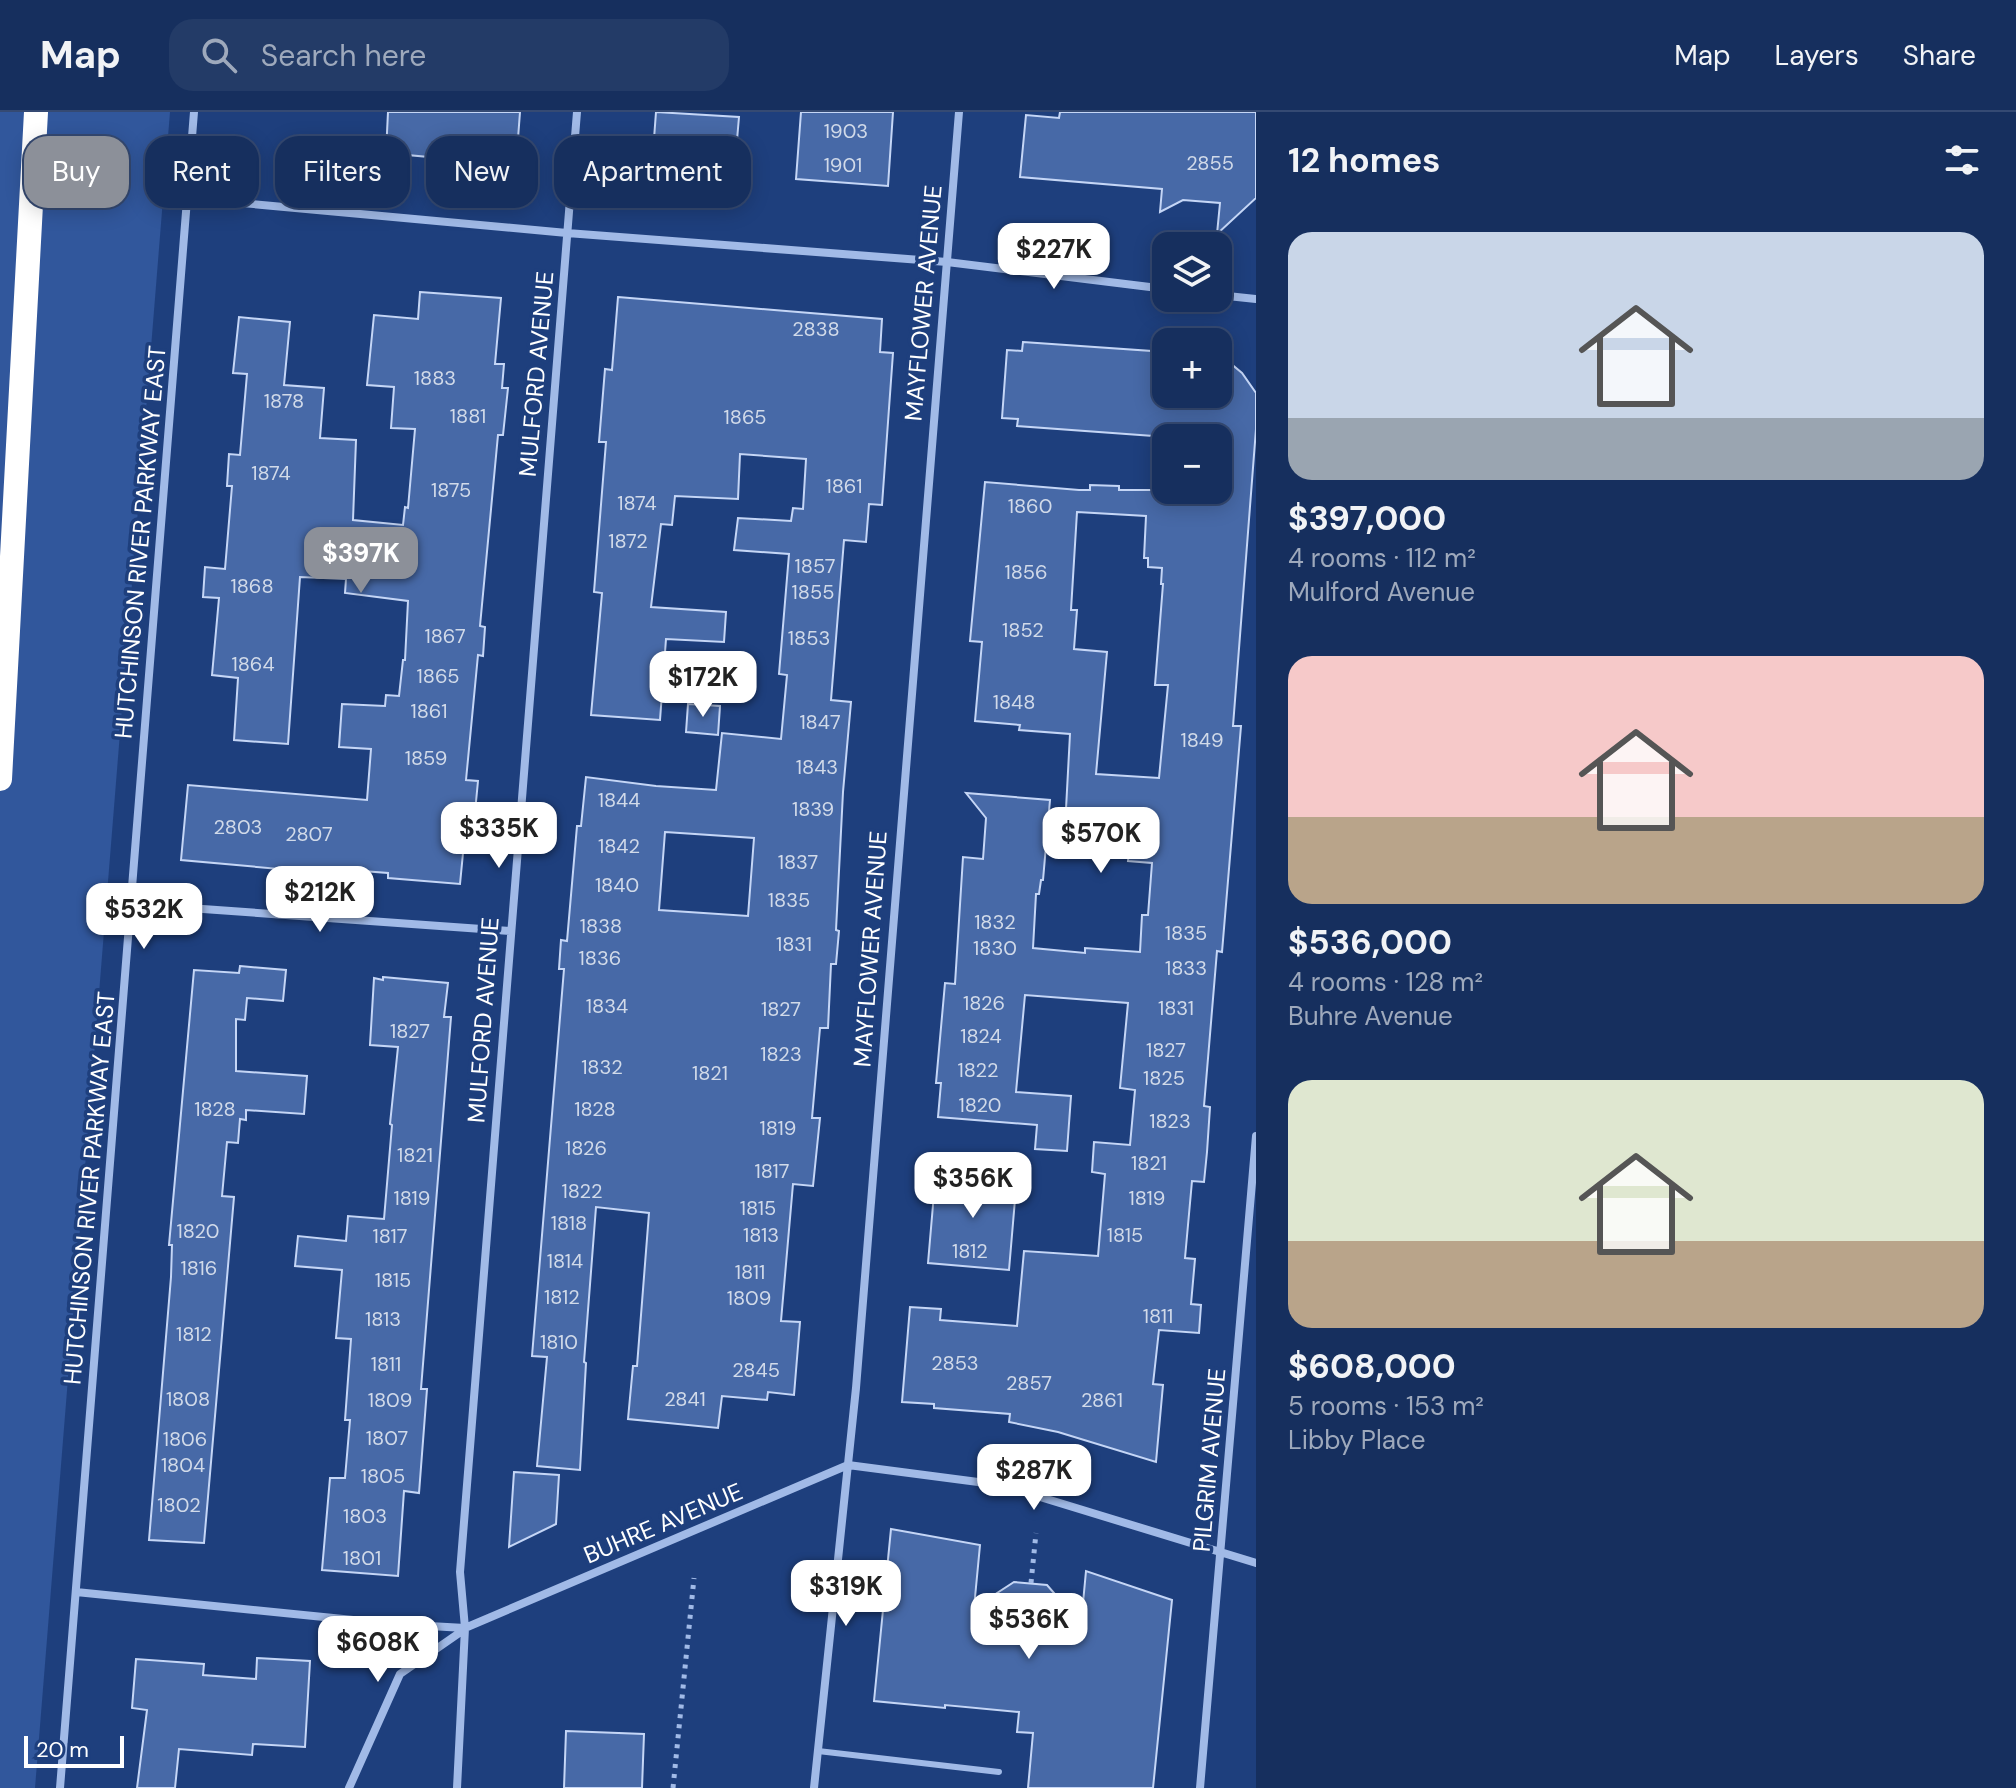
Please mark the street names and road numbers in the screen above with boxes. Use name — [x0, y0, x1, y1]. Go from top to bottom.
street label: MAYFLOWER AVENUE — [897, 184, 949, 422]
street label: MULFORD AVENUE — [512, 270, 560, 478]
street label: HUTCHINSON RIVER PARKWAY EAST — [107, 344, 173, 740]
street label: MAYFLOWER AVENUE — [846, 830, 894, 1068]
street label: MULFORD AVENUE — [460, 916, 506, 1124]
street label: HUTCHINSON RIVER PARKWAY EAST — [56, 990, 122, 1386]
street label: PILGRIM AVENUE — [1186, 1367, 1232, 1553]
street label: BUHRE AVENUE — [579, 1476, 747, 1570]

